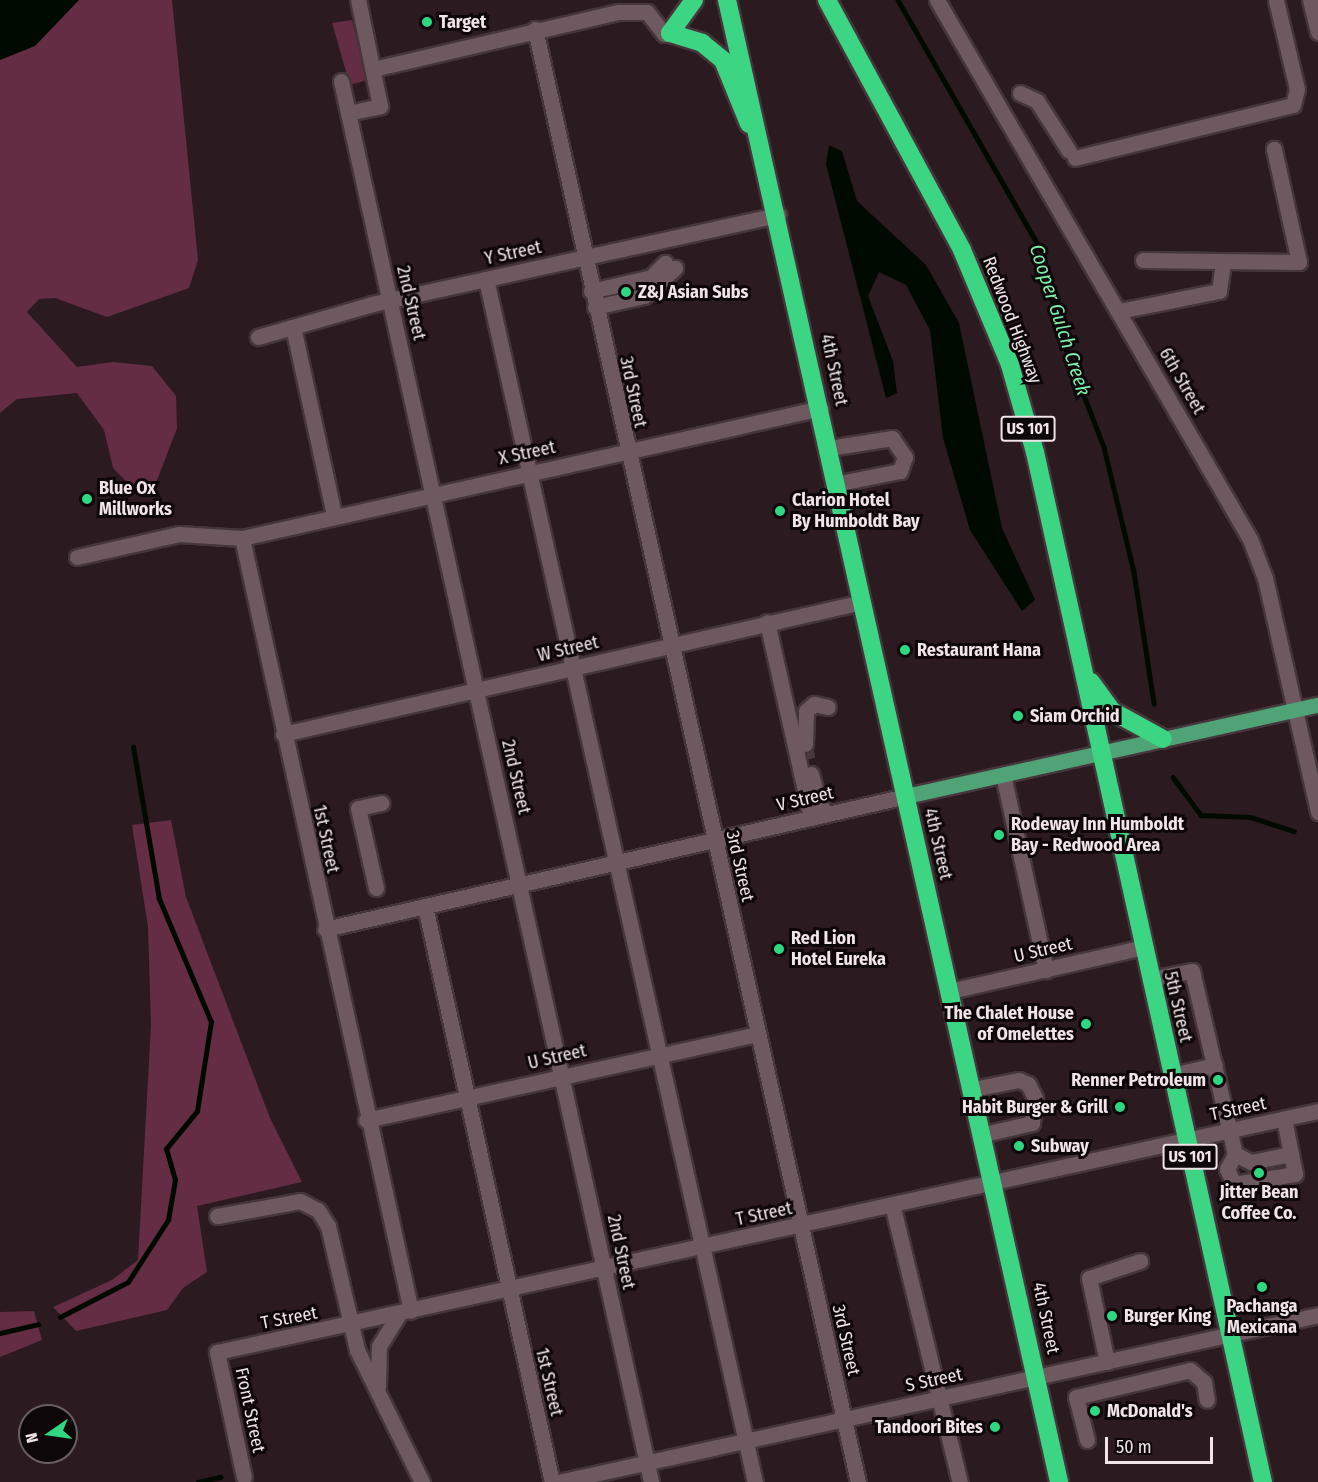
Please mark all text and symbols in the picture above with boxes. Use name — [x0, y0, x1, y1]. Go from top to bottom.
place label: Target — [439, 11, 486, 33]
marker: Target — [420, 15, 434, 29]
street label: Y Street — [483, 236, 543, 270]
water label: Cooper Gulch Creek — [1024, 241, 1096, 399]
street label: Redwood Highway — [978, 253, 1046, 387]
street label: 2nd Street — [392, 264, 430, 342]
place label: Z&J Asian Subs — [638, 281, 748, 303]
marker: Z&J Asian Subs — [619, 285, 633, 299]
street label: 4th Street — [816, 332, 852, 408]
street label: 6th Street — [1154, 344, 1210, 418]
street label: 3rd Street — [615, 355, 651, 429]
road number: US 101 — [1000, 416, 1056, 442]
street label: X Street — [497, 436, 557, 470]
place label: Blue Ox Millworks — [99, 478, 172, 520]
place label: Clarion Hotel By Humboldt Bay — [792, 490, 920, 532]
marker: Blue Ox Millworks — [80, 492, 94, 506]
marker: Clarion Hotel By Humboldt Bay — [773, 504, 787, 518]
street label: W Street — [535, 632, 601, 666]
place label: Restaurant Hana — [917, 639, 1041, 661]
marker: Restaurant Hana — [898, 643, 912, 657]
place label: Siam Orchid — [1030, 705, 1120, 727]
marker: Siam Orchid — [1011, 709, 1025, 723]
street label: 2nd Street — [497, 738, 535, 816]
street label: V Street — [774, 782, 836, 816]
street label: 1st Street — [308, 803, 344, 875]
street label: 4th Street — [919, 806, 957, 882]
place label: Rodeway Inn Humboldt Bay - Redwood Area — [1011, 814, 1184, 856]
street label: 3rd Street — [721, 828, 759, 904]
marker: Rodeway Inn Humboldt Bay - Redwood Area — [992, 828, 1006, 842]
place label: Red Lion Hotel Eureka — [791, 928, 886, 970]
street label: U Street — [1012, 933, 1074, 967]
marker: Red Lion Hotel Eureka — [772, 942, 786, 956]
street label: 5th Street — [1159, 969, 1197, 1045]
place label: The Chalet House of Omelettes — [945, 1003, 1074, 1046]
marker: The Chalet House of Omelettes — [1079, 1017, 1093, 1031]
street label: U Street — [526, 1040, 588, 1074]
place label: Renner Petroleum — [1071, 1069, 1206, 1091]
marker: Renner Petroleum — [1211, 1073, 1225, 1087]
street label: T Street — [1208, 1093, 1268, 1125]
place label: Habit Burger & Grill — [962, 1096, 1108, 1118]
marker: Habit Burger & Grill — [1113, 1100, 1127, 1114]
place label: Subway — [1031, 1135, 1089, 1157]
marker: Subway — [1012, 1139, 1026, 1153]
road number: US 101 — [1162, 1144, 1218, 1170]
marker: Jitter Bean Coffee Co. — [1252, 1166, 1266, 1180]
place label: Jitter Bean Coffee Co. — [1219, 1182, 1299, 1224]
street label: T Street — [734, 1198, 794, 1230]
street label: 2nd Street — [603, 1213, 639, 1291]
street label: 4th Street — [1028, 1280, 1064, 1356]
marker: Pachanga Mexicana — [1255, 1280, 1269, 1294]
place label: Pachanga Mexicana — [1226, 1296, 1298, 1338]
street label: T Street — [259, 1302, 319, 1334]
street label: 3rd Street — [827, 1302, 865, 1378]
place label: Burger King — [1124, 1305, 1211, 1327]
marker: Burger King — [1105, 1309, 1119, 1323]
street label: 1st Street — [531, 1346, 567, 1418]
street label: S Street — [904, 1363, 964, 1397]
street label: Front Street — [230, 1366, 270, 1454]
place label: McDonald's — [1107, 1400, 1193, 1422]
north arrow — [18, 1404, 78, 1464]
marker: McDonald's — [1088, 1404, 1102, 1418]
place label: Tandoori Bites — [875, 1416, 983, 1438]
marker: Tandoori Bites — [988, 1420, 1002, 1434]
scale bar — [1108, 1425, 1216, 1463]
text: N — [22, 1431, 42, 1445]
text: 50 m — [1116, 1436, 1152, 1458]

